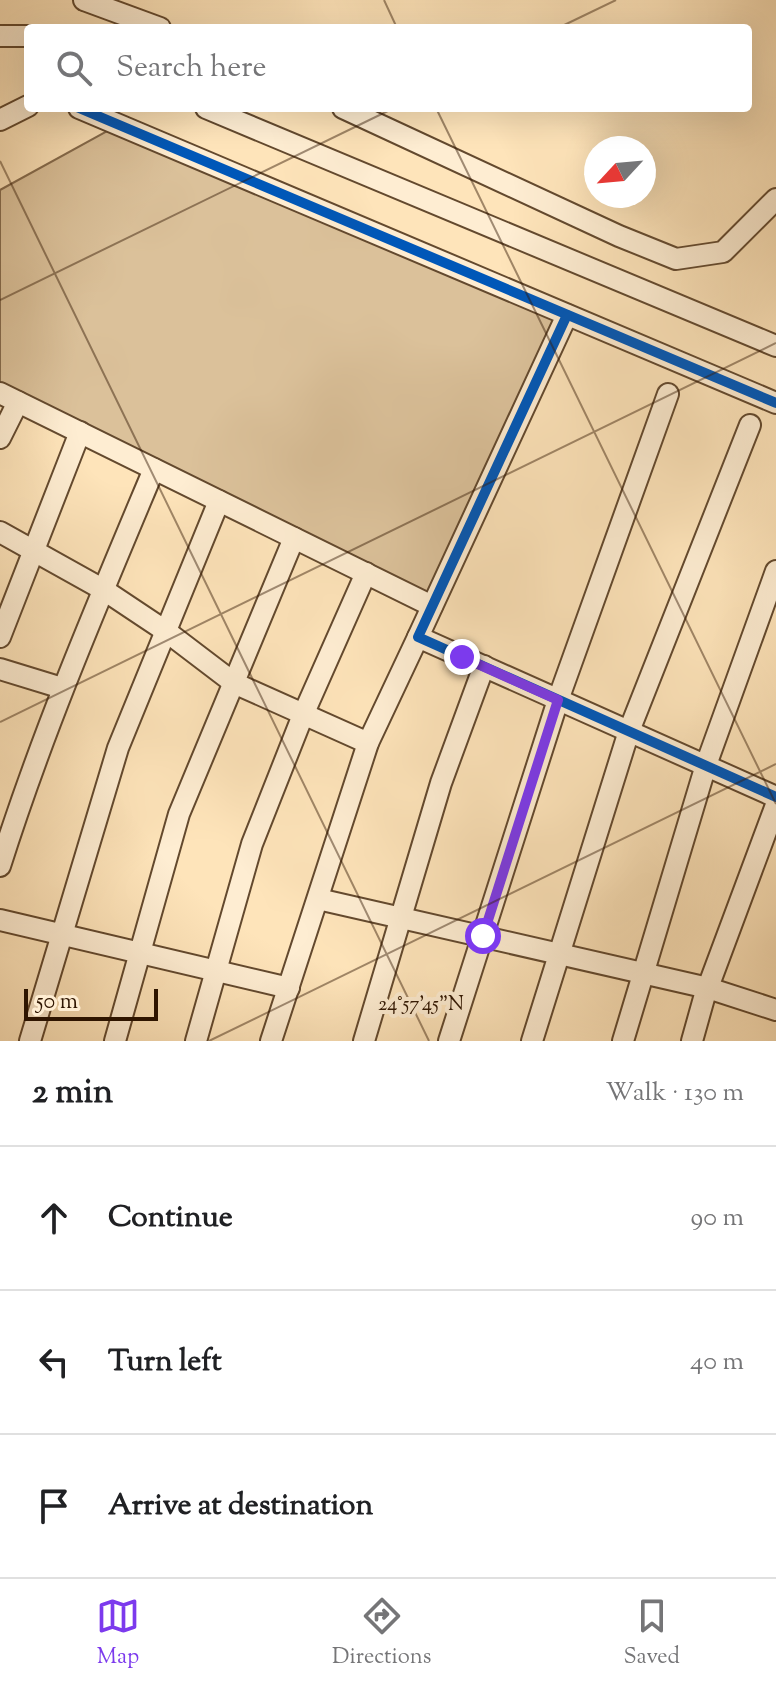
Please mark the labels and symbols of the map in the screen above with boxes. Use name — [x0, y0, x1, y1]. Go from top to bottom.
north arrow — [584, 136, 656, 208]
route end — [444, 639, 480, 675]
route start — [465, 918, 501, 954]
scale bar — [24, 985, 158, 1021]
text: 24°57'45"N — [378, 991, 464, 1020]

